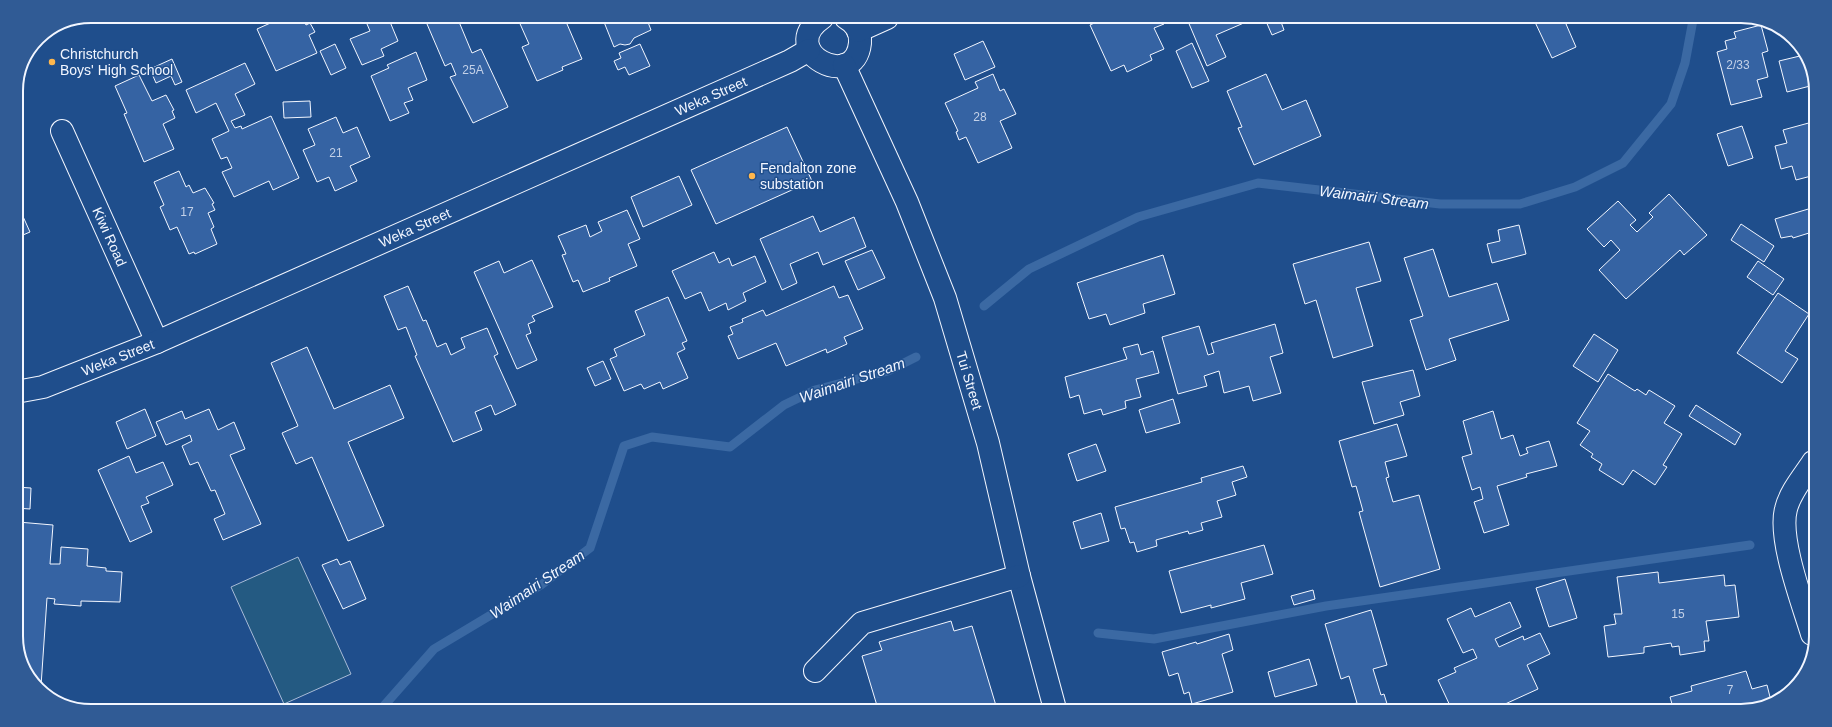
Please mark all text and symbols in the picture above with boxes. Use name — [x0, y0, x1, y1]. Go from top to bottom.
place label: Christchurch Boys' High School — [60, 46, 173, 78]
marker: Christchurch Boys' High School — [47, 57, 57, 67]
house number: 2/33 — [1726, 58, 1750, 72]
house number: 25A — [462, 63, 484, 77]
street label: Weka Street — [672, 73, 749, 119]
house number: 28 — [973, 110, 987, 124]
house number: 21 — [329, 146, 343, 160]
place label: Fendalton zone substation — [760, 160, 857, 192]
marker: Fendalton zone substation — [747, 171, 757, 181]
water label: Waimairi Stream — [1318, 182, 1430, 212]
street label: Kiwi Road — [89, 205, 130, 269]
house number: 17 — [180, 205, 194, 219]
street label: Weka Street — [376, 205, 453, 250]
street label: Weka Street — [79, 336, 157, 379]
street label: Tui Street — [953, 349, 986, 412]
water label: Waimairi Stream — [797, 354, 907, 406]
water label: Waimairi Stream — [486, 546, 588, 622]
house number: 15 — [1671, 607, 1685, 621]
house number: 7 — [1727, 683, 1734, 697]

